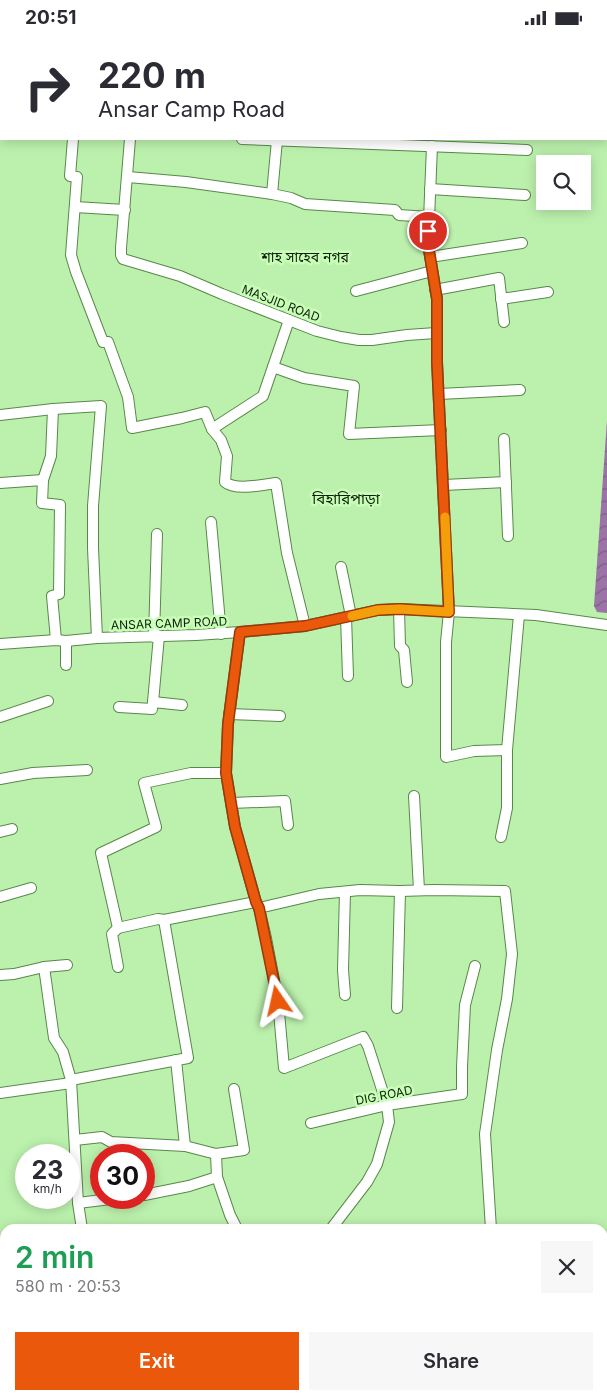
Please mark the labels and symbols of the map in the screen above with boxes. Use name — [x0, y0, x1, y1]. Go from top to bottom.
pin — [407, 210, 449, 252]
district label: শাহ সাহেব নগর — [260, 248, 350, 265]
street label: MASJID ROAD — [240, 281, 322, 325]
district label: বিহারিপাড়া — [311, 489, 381, 508]
street label: ANSAR CAMP ROAD — [111, 613, 227, 633]
position arrow — [251, 974, 303, 1026]
street label: DIG ROAD — [354, 1082, 414, 1108]
speed limit sign: 30 — [90, 1144, 155, 1209]

